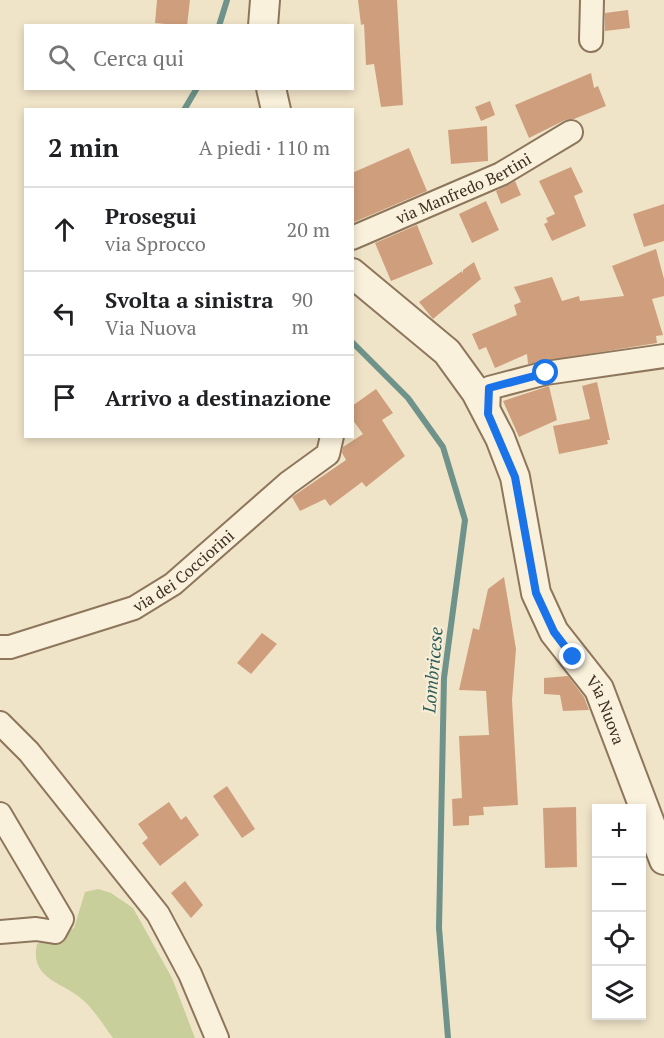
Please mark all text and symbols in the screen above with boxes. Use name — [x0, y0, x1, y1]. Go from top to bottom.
search box — [24, 24, 354, 90]
icon: search — [45, 41, 78, 74]
text: Cerca qui — [93, 43, 184, 72]
text: 2 min — [48, 130, 119, 164]
text: A piedi · 110 m — [199, 134, 330, 161]
street label: via Manfredo Bertini — [391, 147, 535, 229]
text: Prosegui — [105, 201, 197, 230]
icon: ahead — [48, 213, 81, 246]
text: 20 m — [287, 216, 330, 243]
text: via Sprocco — [105, 230, 206, 257]
text: Svolta a sinistra — [105, 285, 274, 314]
text: 90 m — [292, 286, 313, 340]
icon: left — [48, 297, 81, 330]
text: Via Nuova — [105, 314, 197, 341]
route start — [532, 359, 558, 385]
icon: arrive — [48, 381, 81, 414]
text: Arrivo a destinazione — [105, 383, 331, 412]
street label: via dei Cocciorini — [128, 524, 239, 618]
water label: Lombricese — [416, 626, 448, 715]
route end — [559, 643, 585, 669]
street label: Via Nuova — [581, 671, 630, 748]
map controls — [592, 804, 646, 1020]
button: + — [592, 804, 646, 858]
button: − — [592, 858, 646, 912]
button: locate — [592, 912, 646, 966]
button: layers — [592, 966, 646, 1020]

